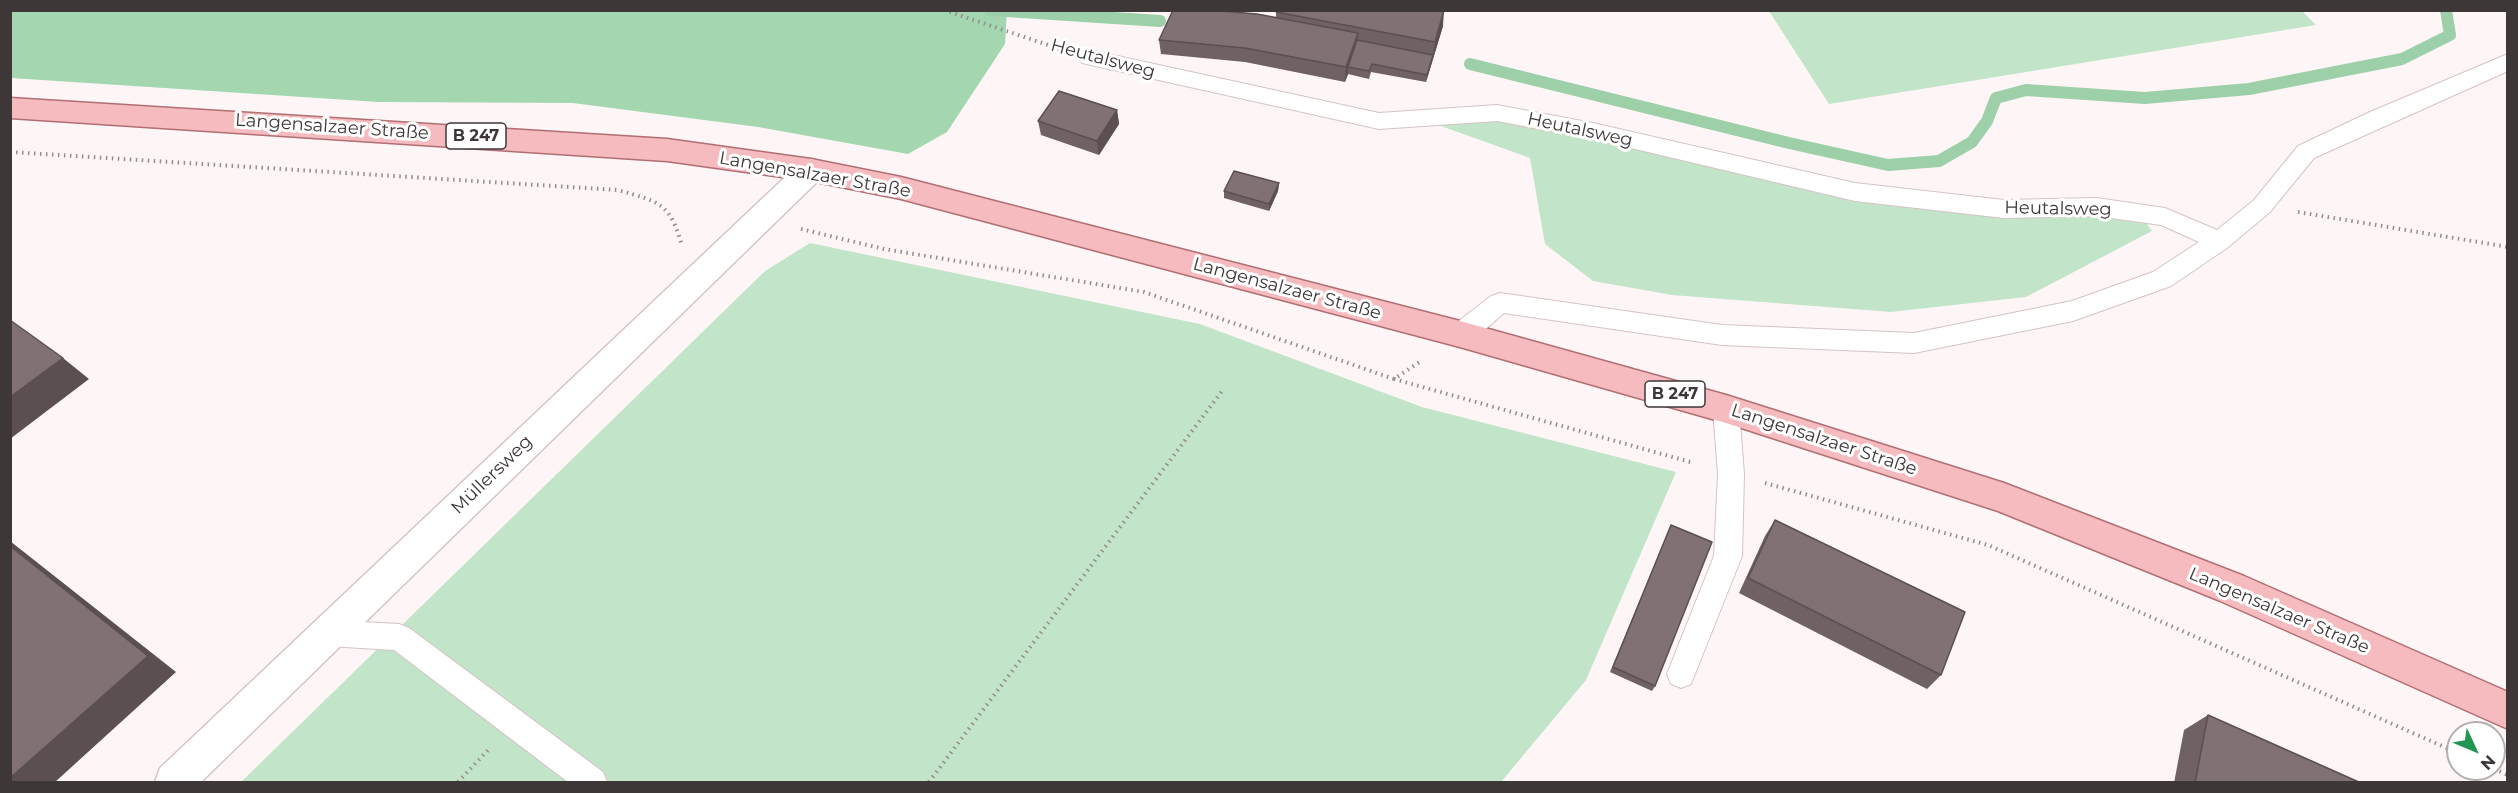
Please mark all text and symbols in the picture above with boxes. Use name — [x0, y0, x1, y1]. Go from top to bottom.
street label: Heutalsweg — [1048, 35, 1158, 83]
street label: Heutalsweg — [1525, 108, 1635, 152]
street label: Langensalzaer Straße — [234, 109, 430, 145]
road number: B 247 — [446, 123, 506, 149]
street label: Langensalzaer Straße — [718, 148, 912, 202]
street label: Heutalsweg — [2004, 197, 2112, 221]
street label: Langensalzaer Straße — [1191, 253, 1383, 325]
road number: B 247 — [1645, 381, 1705, 407]
street label: Langensalzaer Straße — [1728, 400, 1920, 480]
street label: Müllersweg — [447, 431, 537, 519]
street label: Langensalzaer Straße — [2185, 563, 2373, 659]
north arrow — [2446, 721, 2506, 781]
text: N — [2477, 751, 2499, 774]

